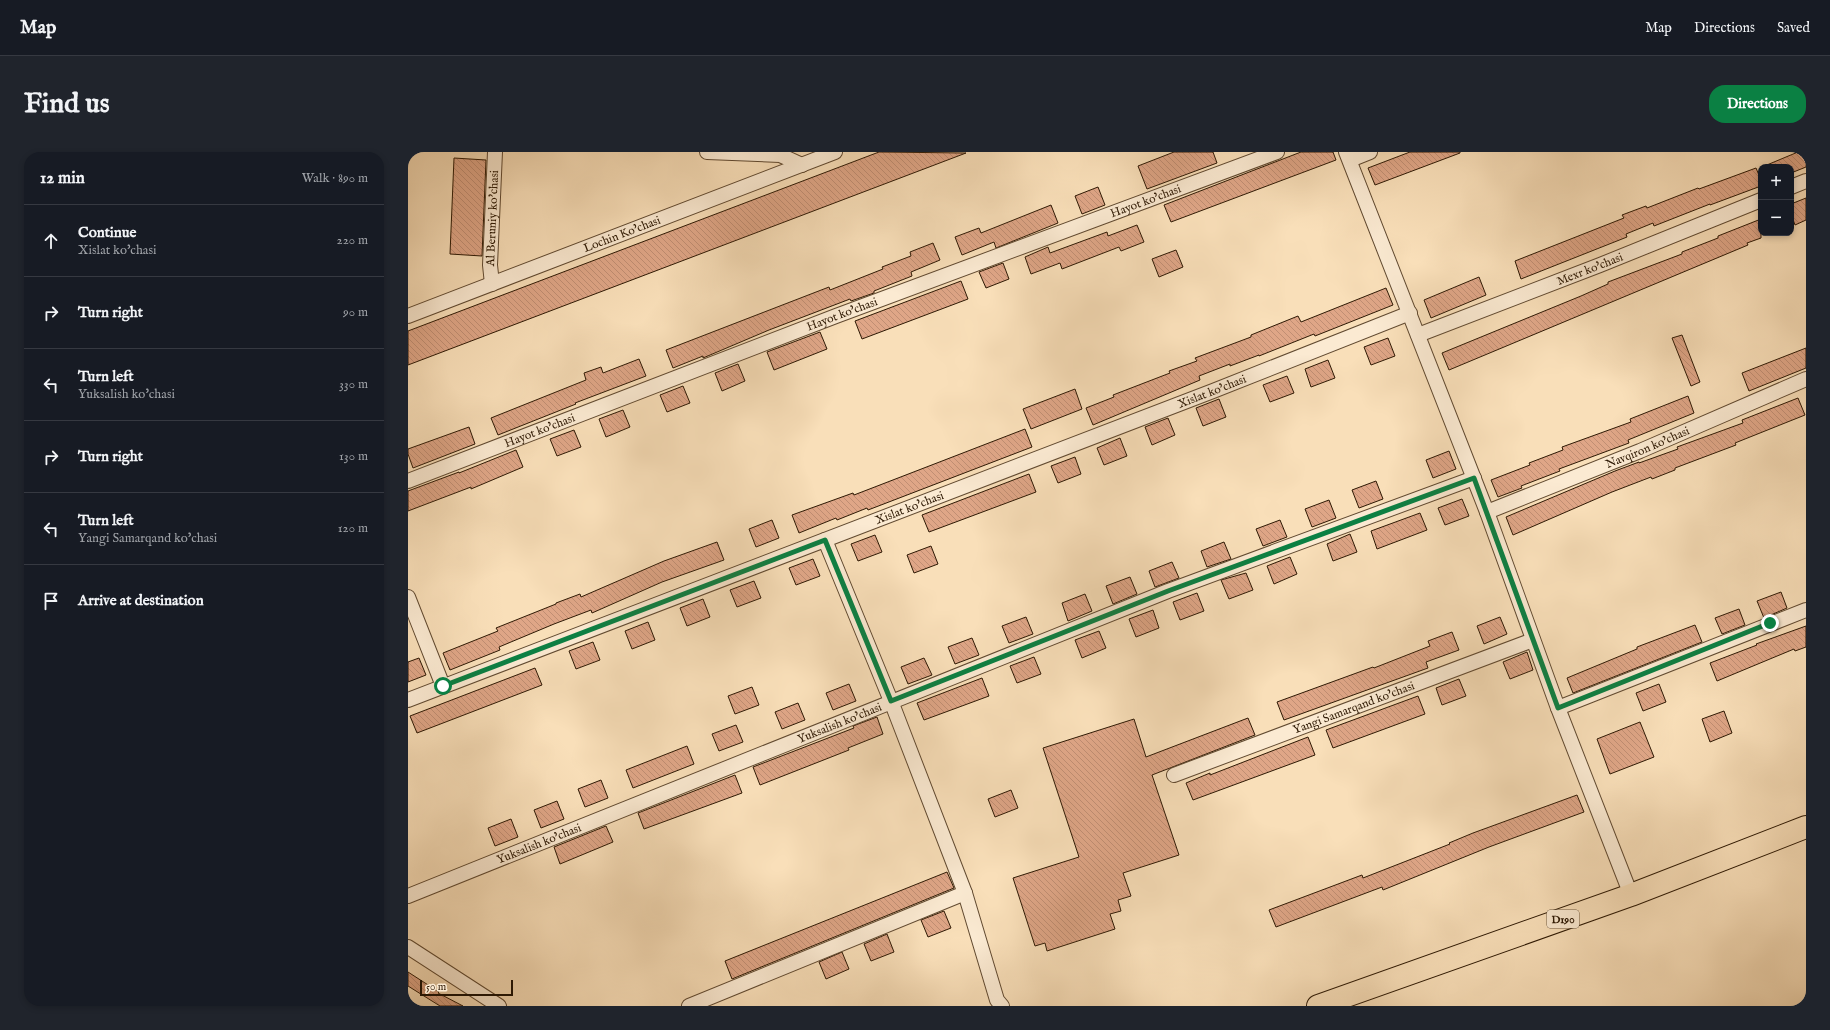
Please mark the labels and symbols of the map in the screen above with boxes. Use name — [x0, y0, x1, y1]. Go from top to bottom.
street label: Al Beruniy ko'chasi — [483, 170, 502, 268]
street label: Hayot ko'chasi — [1108, 181, 1183, 221]
street label: Lochin Ko'chasi — [581, 213, 663, 256]
street label: Mexr ko'chasi — [1555, 250, 1625, 289]
street label: Hayot ko'chasi — [805, 294, 880, 335]
street label: Xislat ko'chasi — [1175, 372, 1248, 412]
street label: Hayot ko'chasi — [502, 410, 577, 451]
street label: Navqiron ko'chasi — [1604, 423, 1692, 472]
street label: Xislat ko'chasi — [873, 488, 946, 528]
route end — [1761, 614, 1779, 632]
route start — [434, 677, 452, 695]
street label: Yangi Samarqand ko'chasi — [1291, 678, 1417, 738]
street label: Yuksalish ko'chasi — [795, 700, 884, 747]
street label: Yuksalish ko'chasi — [495, 820, 583, 868]
road number: D190 — [1547, 910, 1579, 928]
scale bar — [420, 978, 513, 997]

